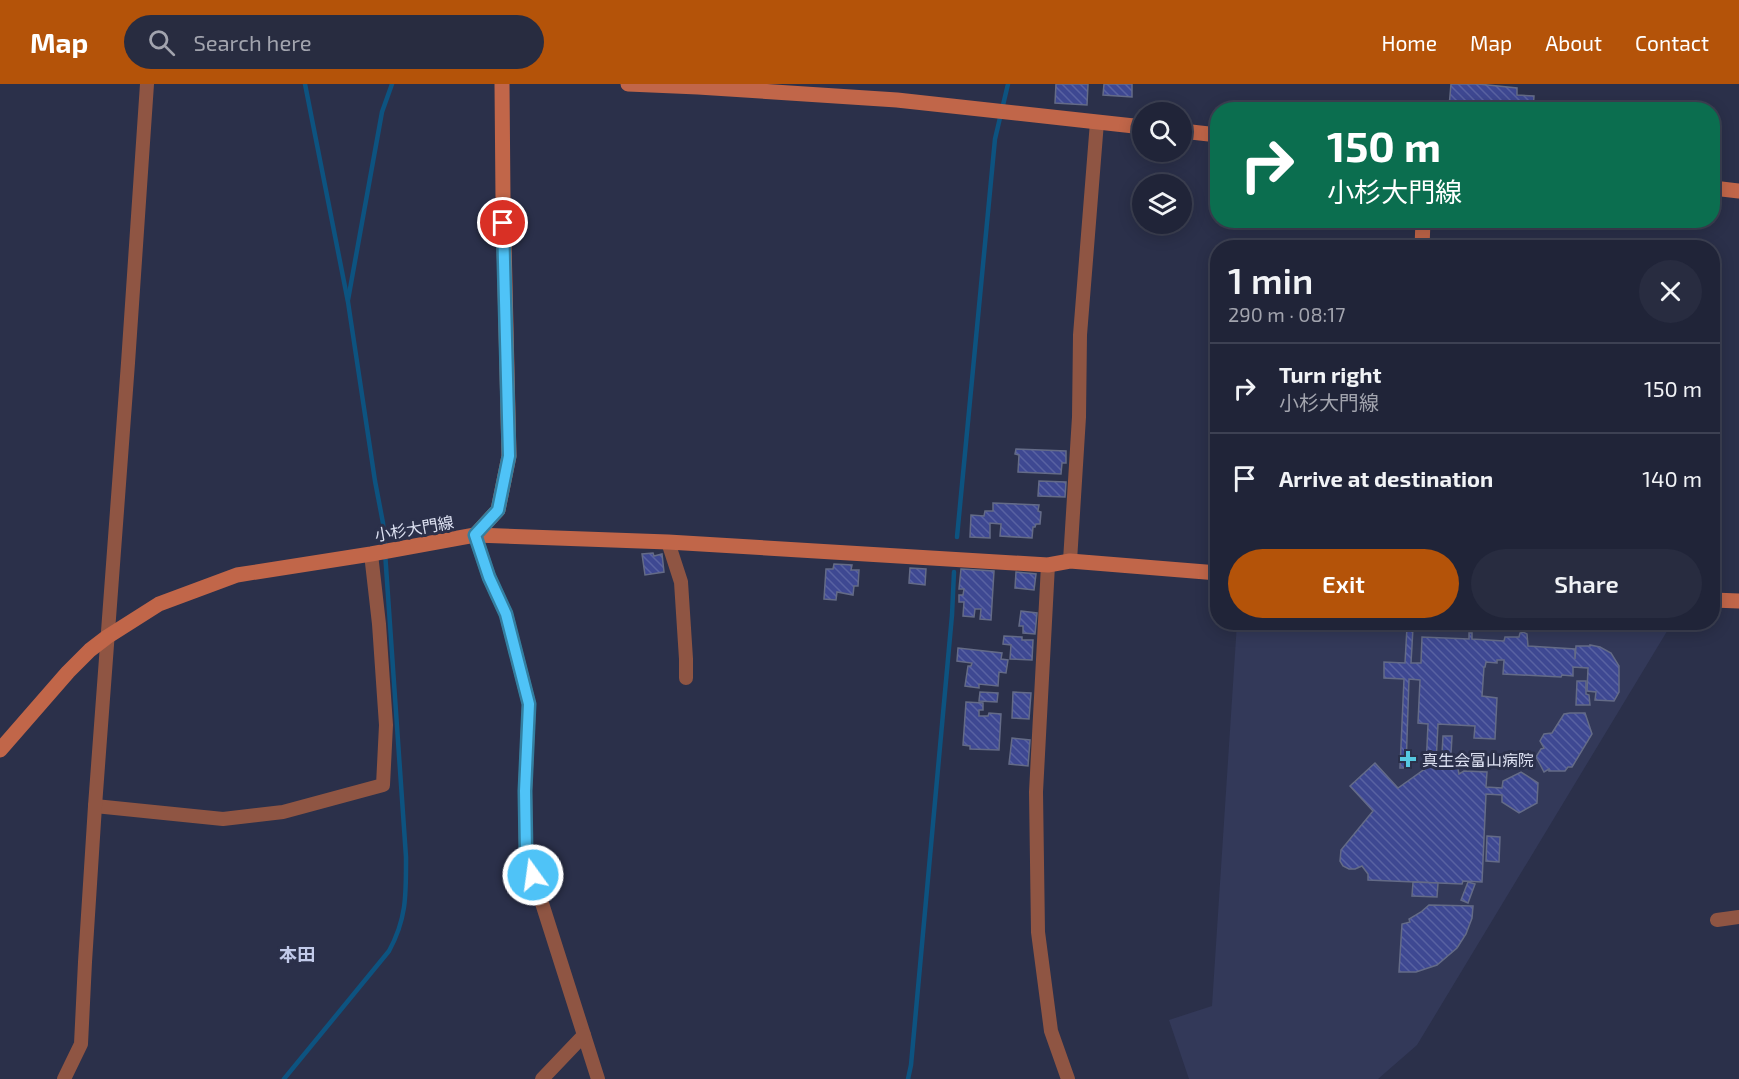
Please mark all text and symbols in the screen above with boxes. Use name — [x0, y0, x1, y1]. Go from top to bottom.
search box — [124, 15, 544, 69]
text: Map — [30, 25, 88, 59]
icon: search — [145, 26, 178, 59]
text: Search here — [193, 29, 312, 55]
text: Home — [1381, 30, 1437, 55]
text: Map — [1470, 30, 1512, 55]
text: About — [1545, 30, 1602, 55]
text: Contact — [1635, 30, 1709, 55]
map controls — [1132, 102, 1192, 234]
button: search — [1132, 102, 1192, 162]
text: 150 m — [1327, 120, 1441, 170]
icon: right — [1228, 126, 1306, 204]
button: layers — [1132, 174, 1192, 234]
text: 小杉大門線 — [1327, 175, 1462, 207]
pin — [477, 197, 528, 248]
icon: arrive — [486, 206, 519, 239]
text: 1 min — [1228, 258, 1313, 301]
button: close — [1639, 260, 1702, 323]
text: 290 m · 08:17 — [1228, 302, 1345, 326]
text: Turn right — [1279, 361, 1381, 387]
icon: right — [1228, 372, 1261, 405]
text: 150 m — [1644, 375, 1702, 401]
text: 小杉大門線 — [1279, 390, 1379, 414]
icon: arrive — [1228, 462, 1261, 495]
text: Arrive at destination — [1279, 465, 1493, 491]
text: 140 m — [1642, 465, 1702, 491]
street label: 小杉大門線 — [373, 512, 455, 544]
button: Exit — [1228, 549, 1459, 618]
button: Share — [1471, 549, 1702, 618]
marker: 真生会富山病院 — [1399, 750, 1417, 768]
place label: 真生会富山病院 — [1422, 750, 1534, 769]
position arrow — [501, 843, 565, 907]
district label: 本田 — [279, 943, 315, 965]

